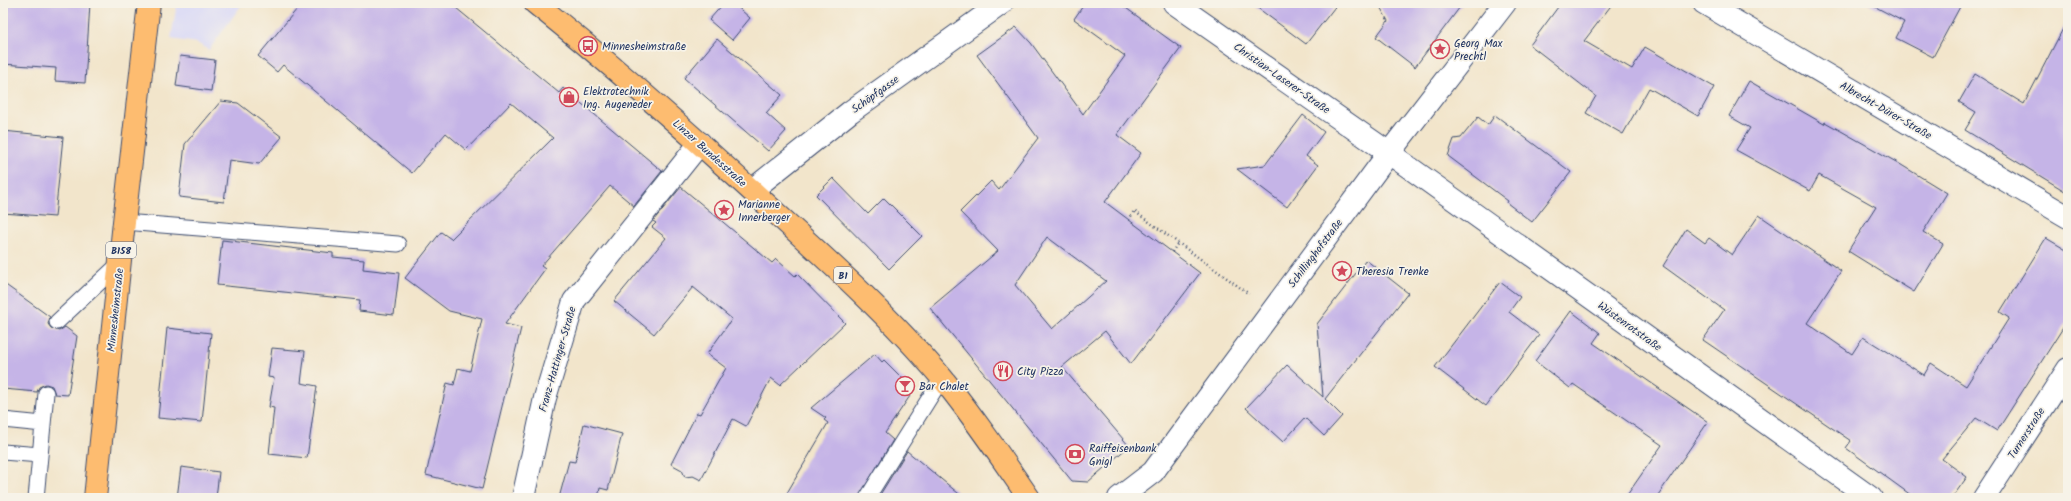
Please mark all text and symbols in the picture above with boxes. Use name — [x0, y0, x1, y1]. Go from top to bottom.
bus stop icon: Minnesheimstraße — [577, 35, 599, 57]
place label: Georg Max Prechtl — [1454, 35, 1503, 66]
place label: Minnesheimstraße — [602, 38, 686, 56]
place icon: Georg Max Prechtl — [1429, 38, 1451, 60]
street label: Christian-Laserer-Straße — [1229, 39, 1334, 119]
street label: Schöpfgasse — [848, 71, 903, 118]
street label: Albrecht-Dürer-Straße — [1836, 77, 1935, 145]
place label: Elektrotechnik Ing. Augeneder — [583, 83, 653, 114]
shop icon: Elektrotechnik Ing. Augeneder — [558, 86, 580, 108]
street label: Linzer Bundesstraße — [668, 115, 751, 192]
place label: Marianne Innerberger — [738, 196, 791, 227]
place icon: Marianne Innerberger — [713, 199, 735, 221]
street label: Schillinghofstraße — [1284, 215, 1348, 292]
road number: B158 — [106, 242, 136, 258]
place icon: Theresia Trenke — [1331, 260, 1353, 282]
place label: Theresia Trenke — [1356, 263, 1429, 281]
street label: Minnesheimstraße — [103, 267, 129, 353]
road number: B1 — [834, 267, 852, 283]
street label: Wüstenrotstraße — [1594, 297, 1665, 356]
street label: Franz-Hattinger-Straße — [534, 304, 582, 414]
restaurant icon: City Pizza — [992, 360, 1014, 382]
place label: City Pizza — [1017, 363, 1063, 381]
bar icon: Bar Chalet — [894, 375, 916, 397]
place label: Bar Chalet — [919, 378, 970, 396]
street label: Turnerstraße — [2003, 404, 2050, 463]
place label: Raiffeisenbank Gnigl — [1089, 440, 1157, 471]
bank icon: Raiffeisenbank Gnigl — [1064, 443, 1086, 465]

